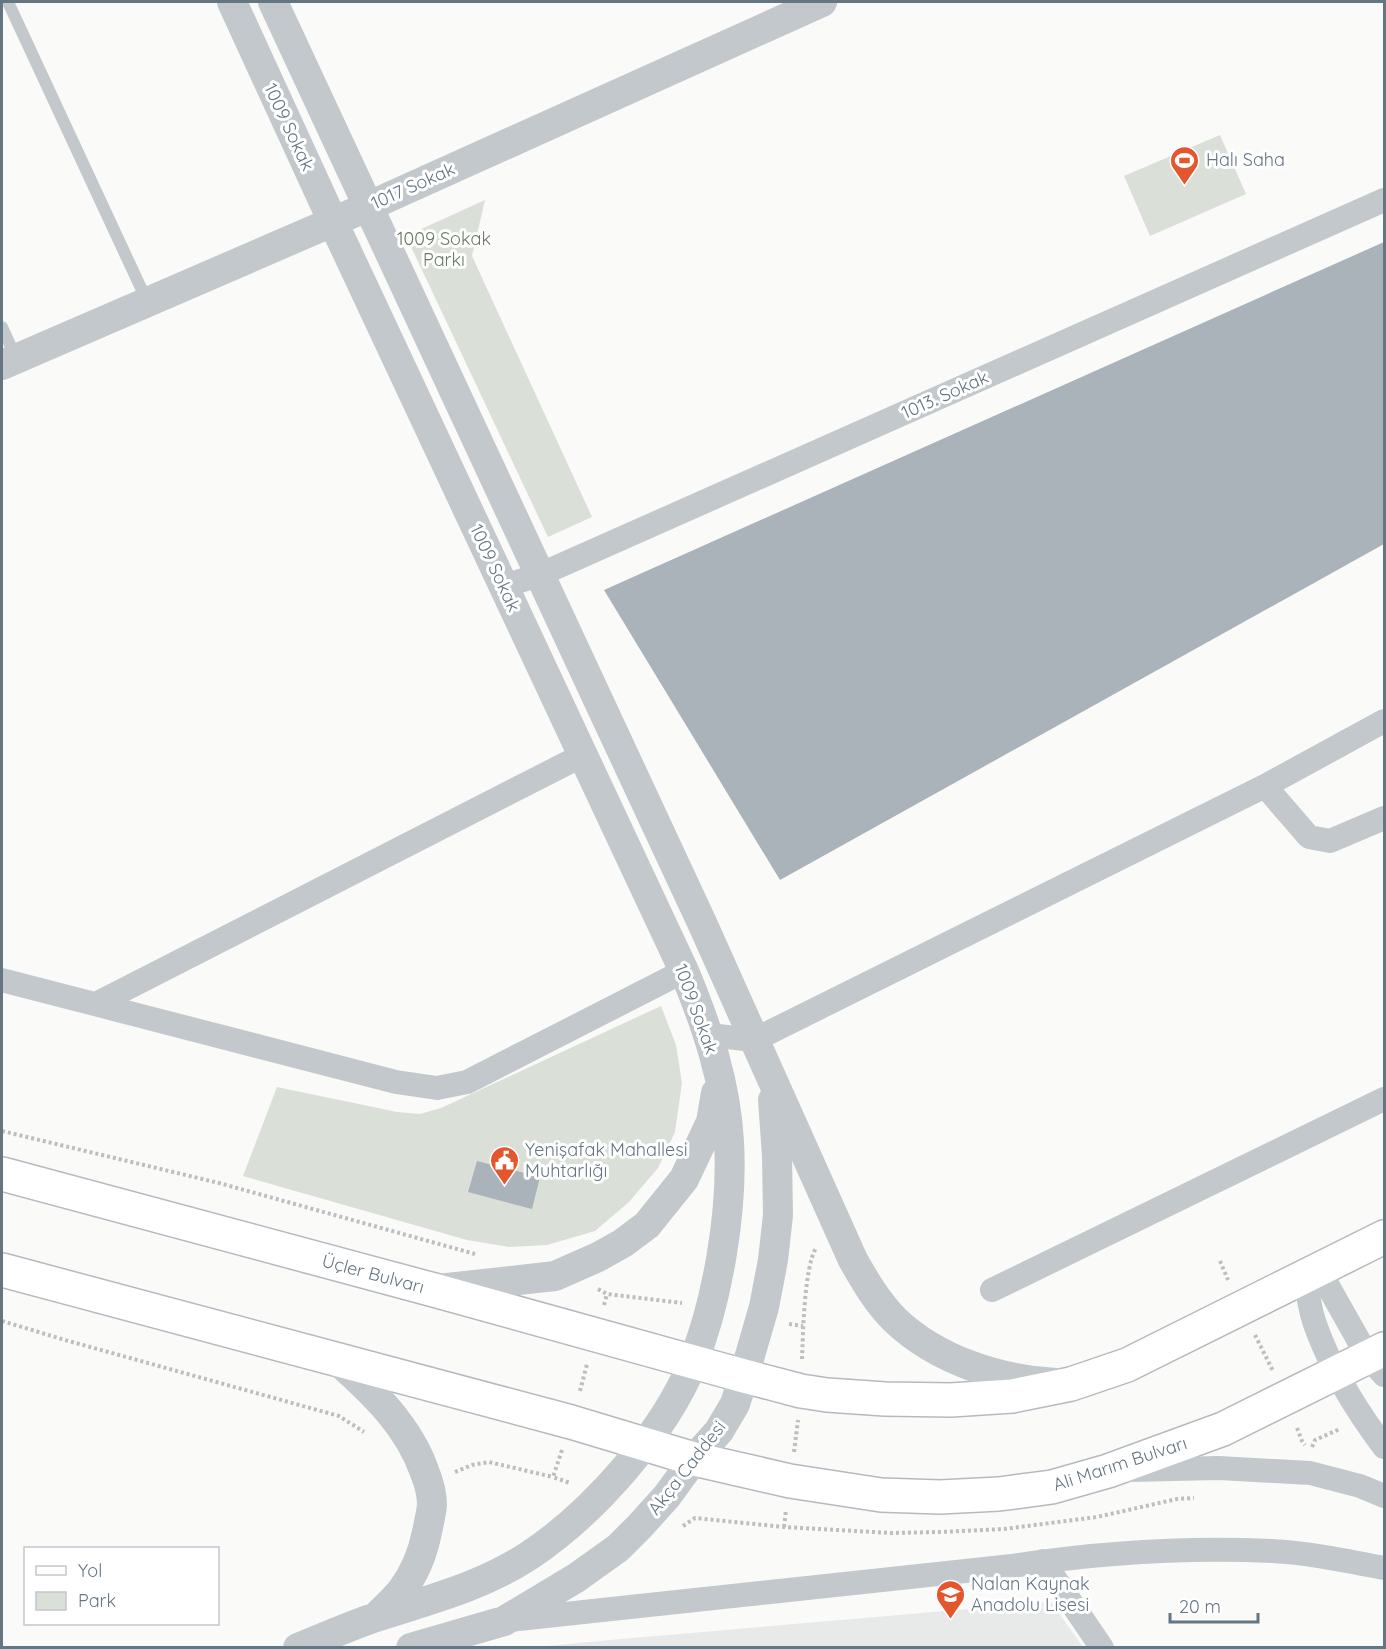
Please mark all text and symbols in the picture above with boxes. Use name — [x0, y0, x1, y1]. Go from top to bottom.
street label: 1009 Sokak — [259, 79, 320, 174]
sports icon: Halı Saha — [1169, 144, 1201, 186]
place label: Halı Saha — [1206, 148, 1285, 171]
street label: 1017 Sokak — [367, 157, 458, 214]
park label: 1009 Sokak Parkı — [397, 227, 491, 271]
street label: 1013. Sokak — [898, 365, 992, 424]
street label: 1009 Sokak — [465, 520, 526, 615]
street label: 1009 Sokak — [670, 961, 723, 1057]
place label: Yenişafak Mahallesi Muhtarlığı — [525, 1138, 688, 1182]
public building icon: Yenişafak Mahallesi Muhtarlığı — [488, 1144, 520, 1186]
street label: Üçler Bulvarı — [319, 1249, 427, 1298]
street label: Akça Caddesi — [643, 1416, 731, 1519]
street label: Ali Marım Bulvarı — [1050, 1431, 1190, 1496]
legend — [24, 1547, 219, 1625]
text: Yol — [78, 1559, 102, 1582]
place label: Nalan Kaynak Anadolu Lisesi — [971, 1572, 1090, 1616]
school or university icon: Nalan Kaynak Anadolu Lisesi — [934, 1578, 966, 1620]
scale bar — [1170, 1586, 1258, 1624]
text: Park — [78, 1589, 116, 1612]
text: 20 m — [1179, 1595, 1221, 1618]

